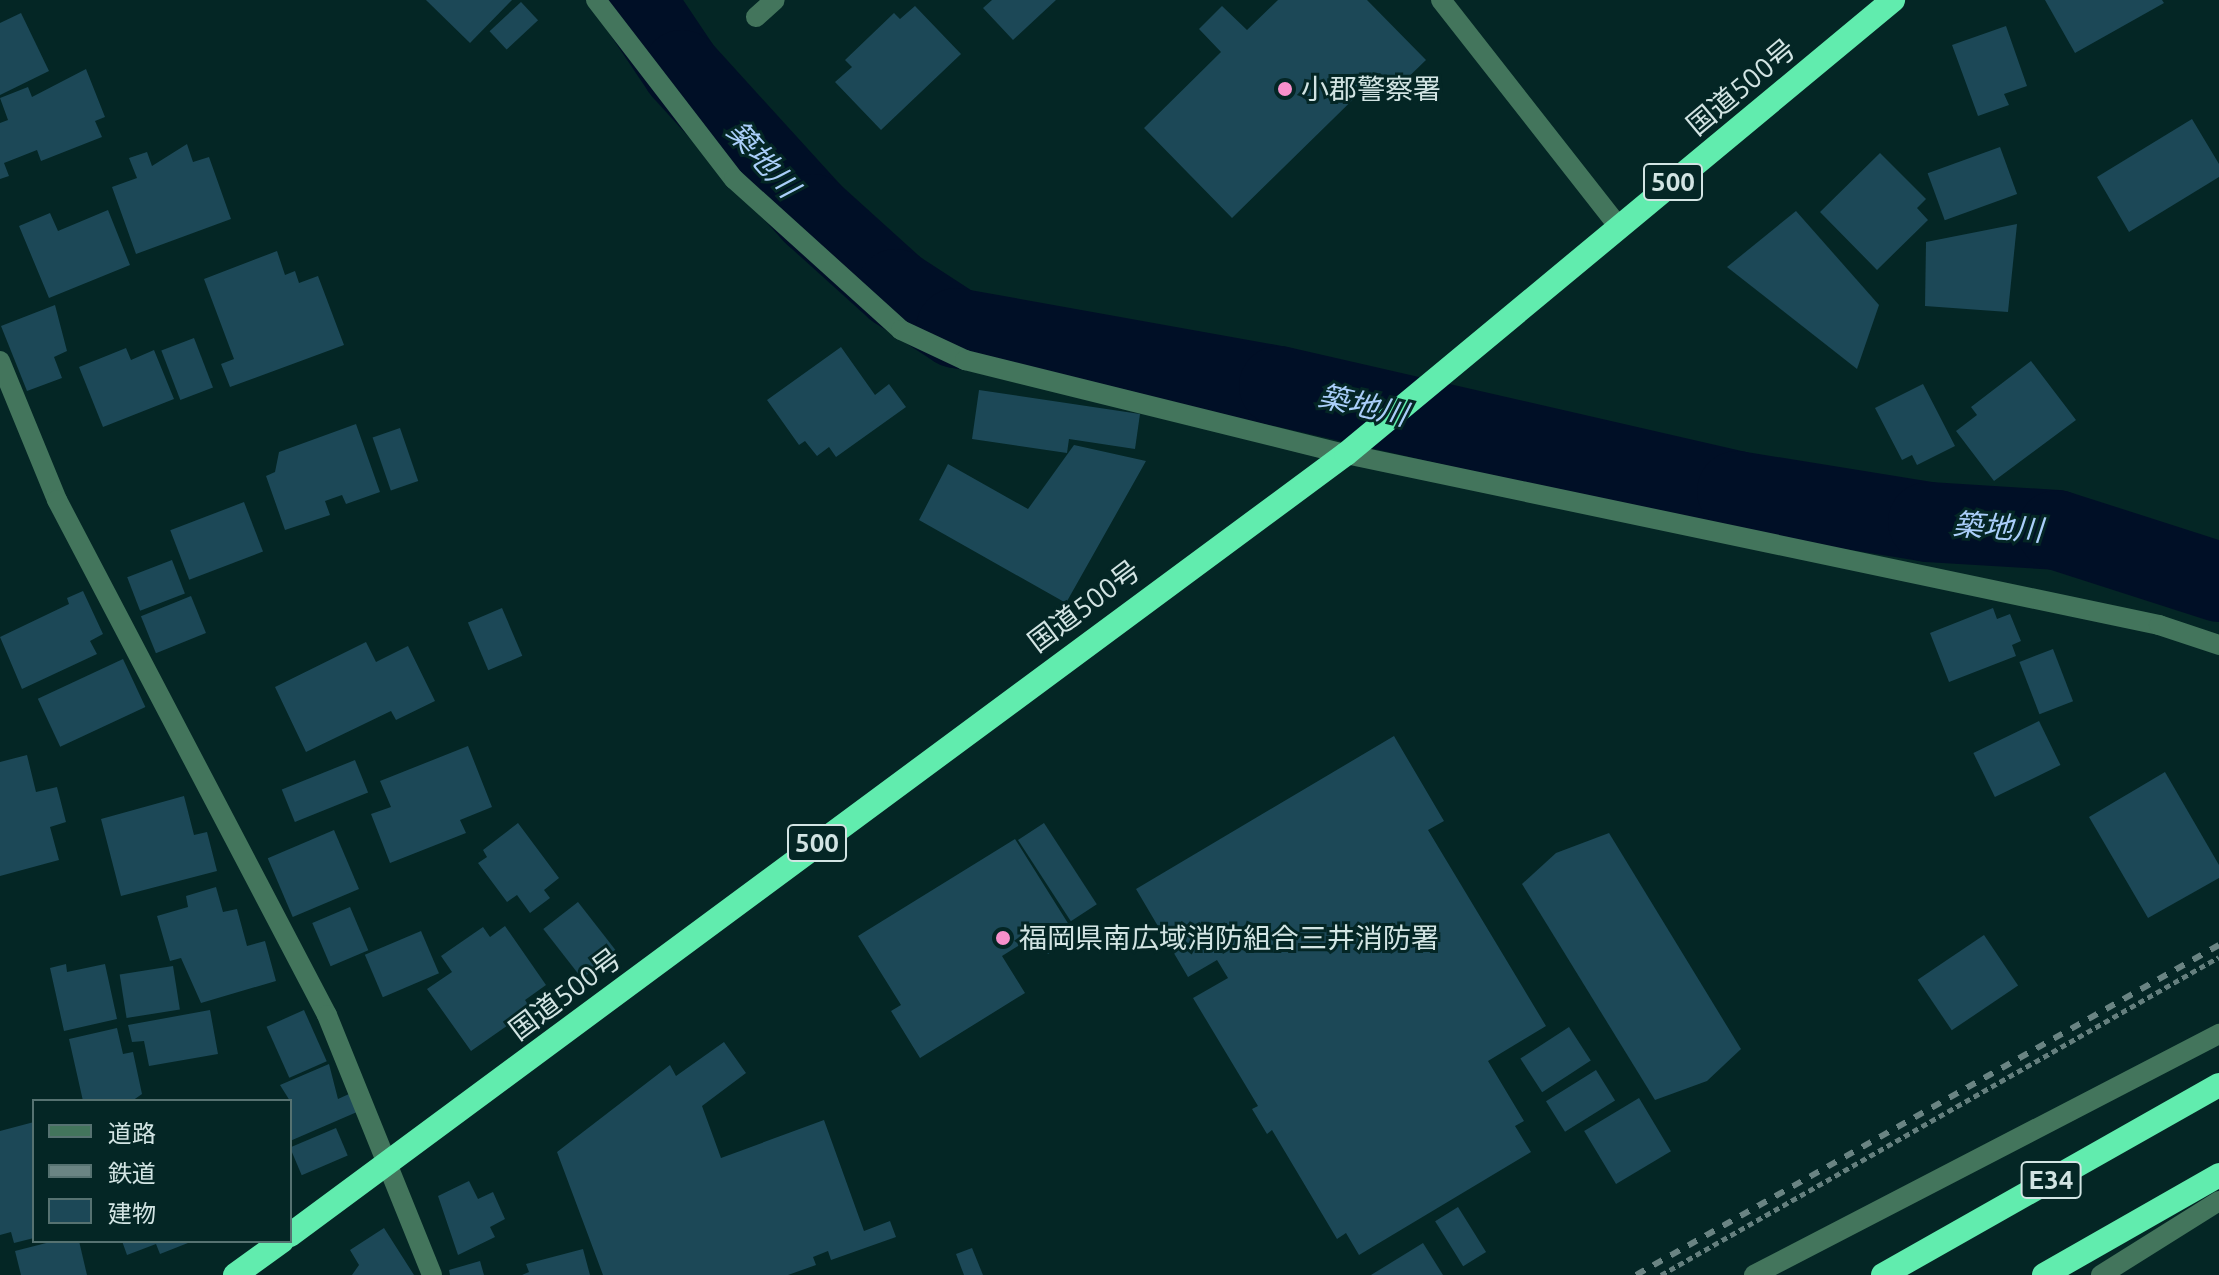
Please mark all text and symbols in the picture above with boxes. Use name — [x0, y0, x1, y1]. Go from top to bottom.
street label: 国道500号 — [1680, 32, 1802, 142]
place label: 小郡警察署 — [1301, 72, 1441, 106]
marker: 小郡警察署 — [1276, 80, 1294, 98]
water label: 築地川 — [720, 114, 806, 204]
road number: 500 — [1643, 160, 1703, 204]
water label: 築地川 — [1315, 377, 1411, 433]
water label: 築地川 — [1952, 506, 2044, 548]
street label: 国道500号 — [1021, 553, 1147, 659]
road number: 500 — [787, 821, 847, 865]
place label: 福岡県南広域消防組合三井消防署 — [1019, 921, 1439, 955]
marker: 福岡県南広域消防組合三井消防署 — [994, 929, 1012, 947]
street label: 国道500号 — [502, 941, 628, 1047]
legend — [32, 1099, 292, 1243]
text: 道路 — [108, 1120, 156, 1147]
road number: E34 — [2019, 1158, 2083, 1202]
text: 鉄道 — [108, 1160, 156, 1187]
text: 建物 — [108, 1200, 156, 1227]

